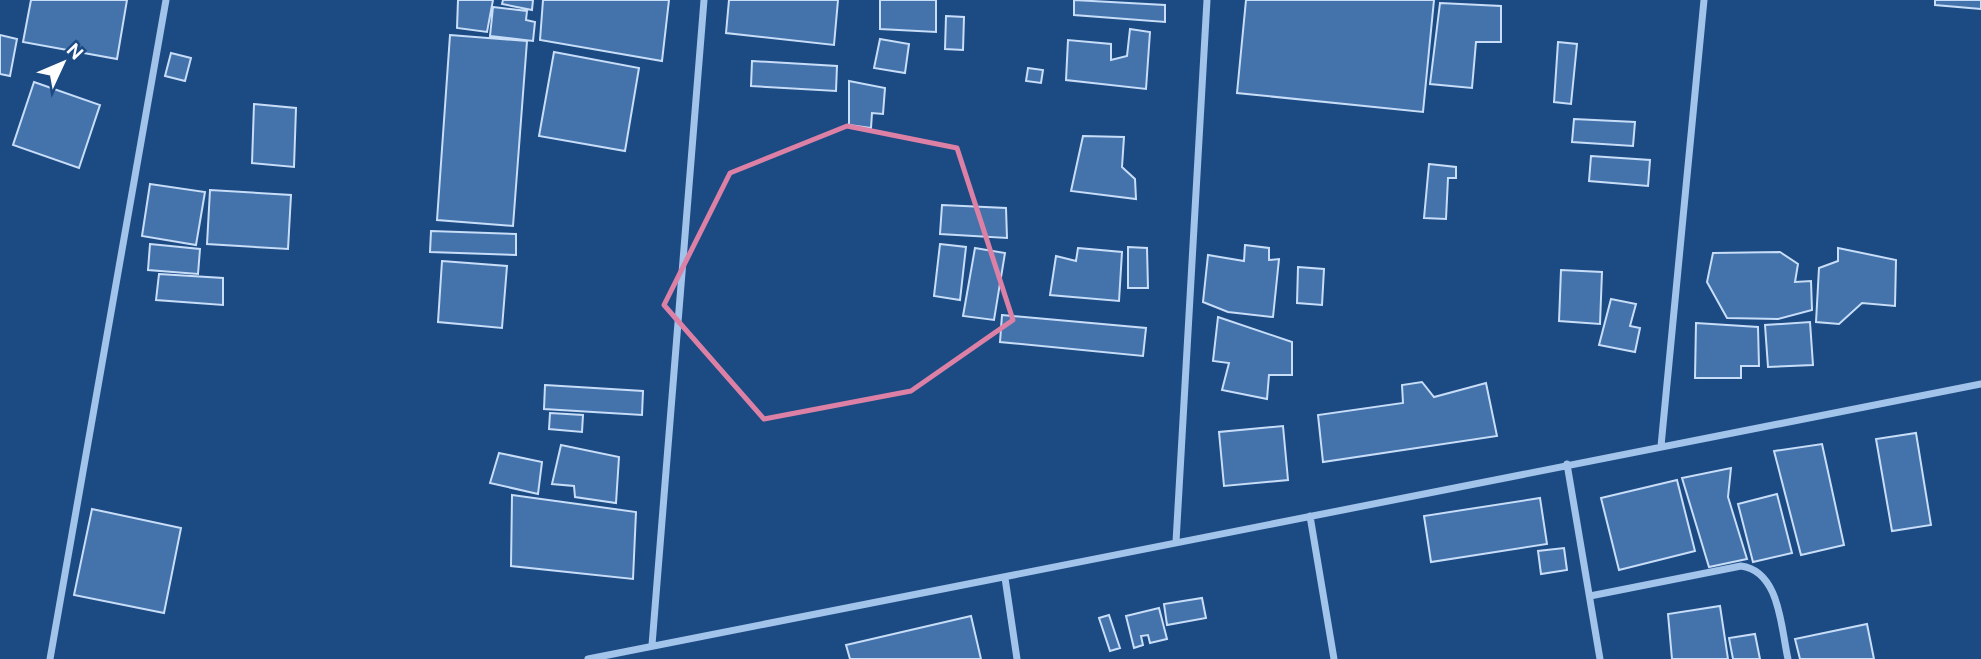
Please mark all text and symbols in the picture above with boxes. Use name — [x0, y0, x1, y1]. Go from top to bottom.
north arrow — [28, 28, 98, 98]
text: N — [61, 38, 89, 65]

